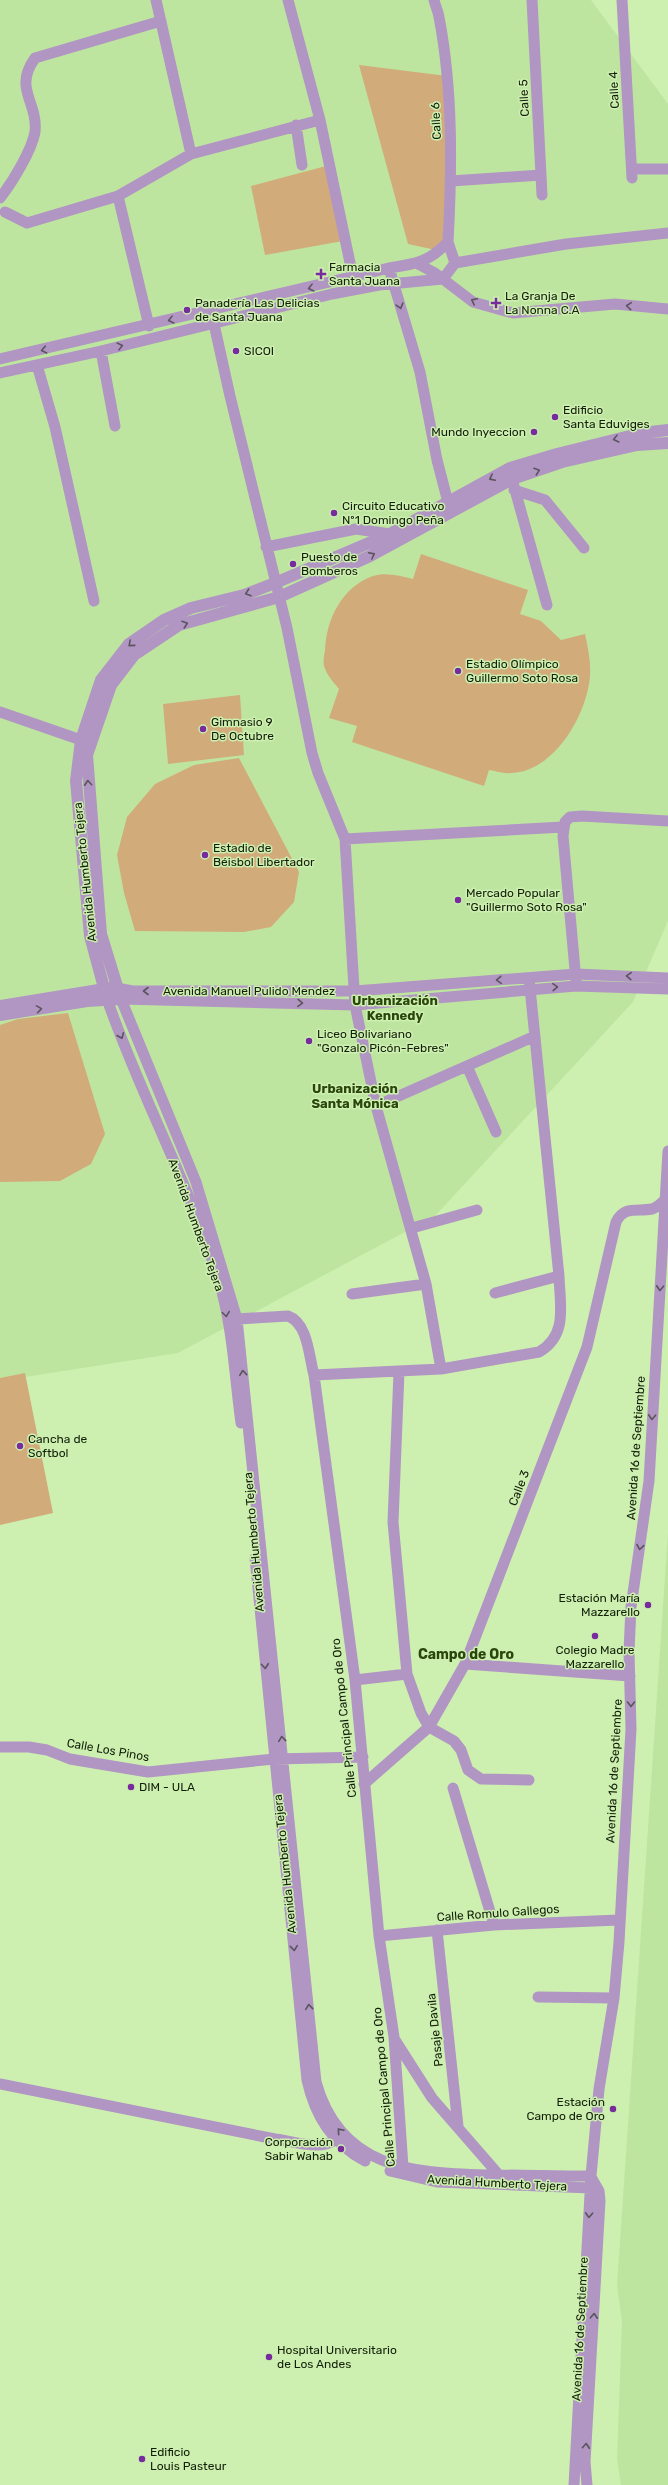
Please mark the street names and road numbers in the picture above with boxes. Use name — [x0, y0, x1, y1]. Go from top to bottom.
street label: Calle 4 — [606, 70, 622, 109]
street label: Calle 5 — [516, 79, 532, 117]
street label: Calle 6 — [428, 102, 444, 140]
street label: Avenida Humberto Tejera — [71, 802, 99, 942]
street label: Avenida Manuel Pulido Mendez — [163, 984, 335, 998]
street label: Avenida Humberto Tejera — [165, 1157, 227, 1293]
street label: Avenida 16 de Septiembre — [624, 1375, 648, 1520]
street label: Calle 3 — [506, 1468, 532, 1508]
street label: Avenida Humberto Tejera — [241, 1472, 267, 1612]
street label: Calle Principal Campo de Oro — [329, 1637, 359, 1798]
street label: Avenida 16 de Septiembre — [603, 1698, 625, 1843]
street label: Calle Los Pinos — [66, 1736, 150, 1764]
street label: Avenida Humberto Tejera — [271, 1794, 299, 1934]
street label: Calle Romulo Gallegos — [436, 1902, 560, 1924]
street label: Pasaje Davila — [424, 1993, 446, 2067]
street label: Calle Principal Campo de Oro — [370, 2006, 398, 2167]
street label: Avenida Humberto Tejera — [427, 2172, 567, 2194]
street label: Avenida 16 de Septiembre — [569, 2256, 591, 2401]

